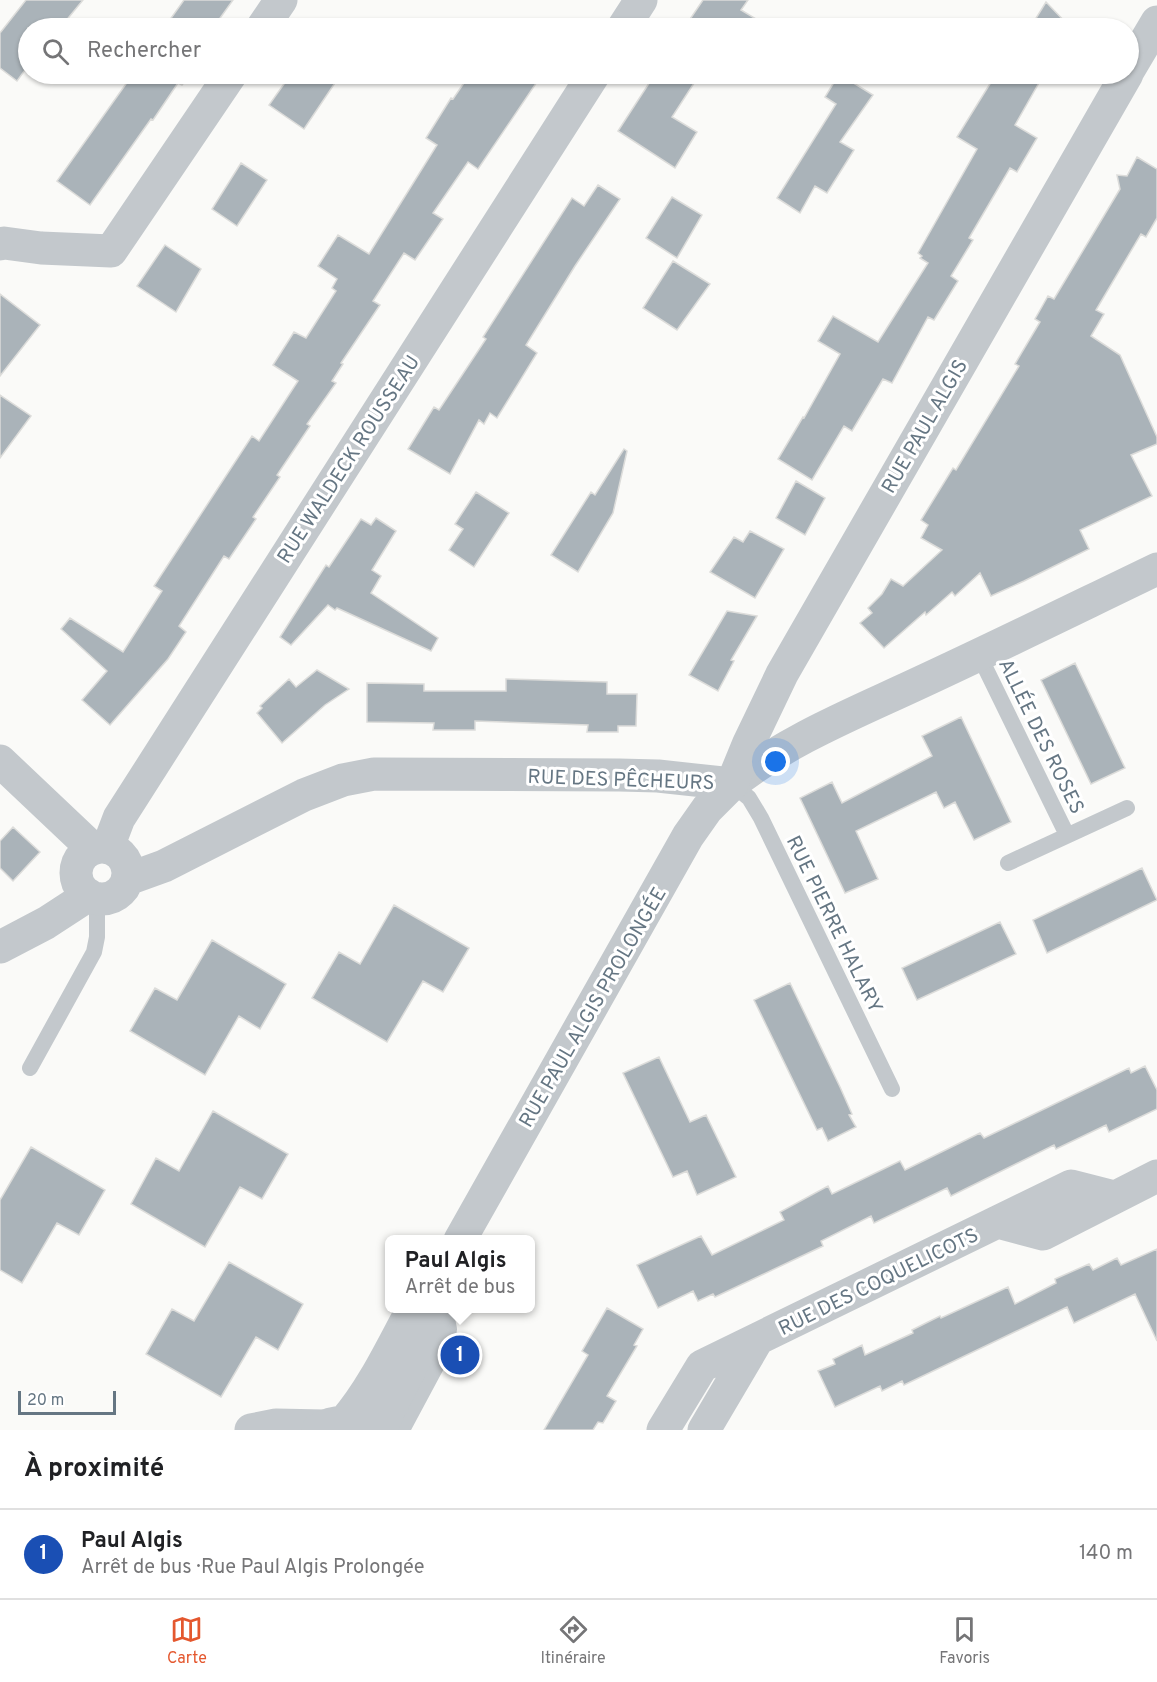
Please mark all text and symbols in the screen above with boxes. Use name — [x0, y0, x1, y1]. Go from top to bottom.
search box — [18, 18, 1139, 84]
icon: search — [39, 35, 72, 68]
text: Rechercher — [87, 38, 201, 65]
street label: RUE WALDECK ROUSSEAU — [273, 351, 427, 569]
street label: RUE PAUL ALGIS — [877, 355, 975, 499]
street label: ALLÉE DES ROSES — [991, 654, 1091, 819]
your location — [761, 747, 790, 776]
street label: RUE DES PÊCHEURS — [527, 763, 715, 797]
street label: RUE PIERRE HALARY — [779, 832, 888, 1018]
street label: RUE PAUL ALGIS PROLONGÉE — [512, 882, 673, 1133]
street label: RUE DES COQUELICOTS — [775, 1223, 983, 1343]
popup — [385, 1235, 535, 1313]
text: Paul Algis — [405, 1248, 506, 1275]
text: Arrêt de bus — [405, 1275, 515, 1301]
pin: 1 — [440, 1332, 480, 1378]
scale bar — [18, 1388, 116, 1416]
text: 20 m — [27, 1391, 64, 1411]
text: À proximité — [24, 1453, 164, 1486]
text: Paul Algis — [81, 1528, 183, 1555]
text: 1 — [40, 1541, 48, 1567]
text: 140 m — [1079, 1541, 1133, 1567]
text: Arrêt de bus · Rue Paul Algis Prolongée — [81, 1555, 425, 1581]
tab: Carte — [167, 1613, 207, 1669]
tab: Itinéraire — [541, 1613, 606, 1669]
tab: Favoris — [939, 1613, 990, 1669]

